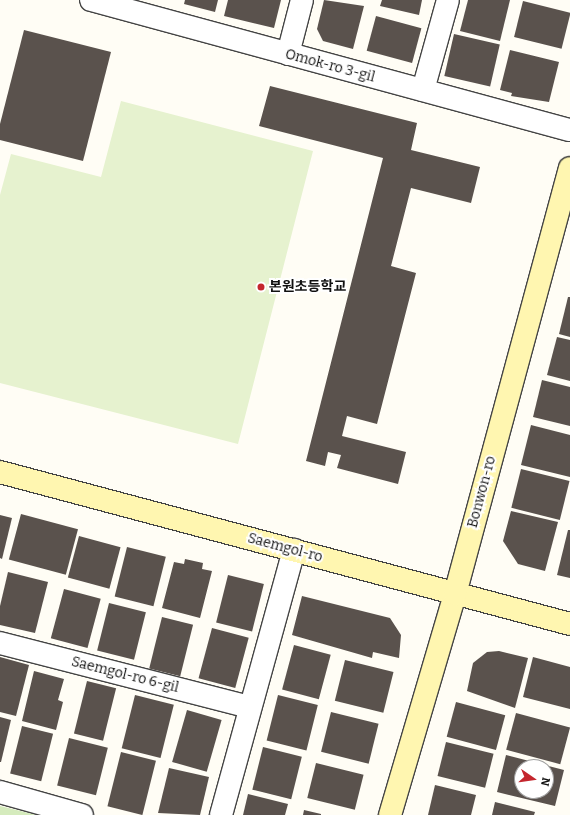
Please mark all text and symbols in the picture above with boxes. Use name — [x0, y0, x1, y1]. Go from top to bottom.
street label: Omok-ro 3-gil — [283, 46, 377, 86]
place label: 본원초등학교 — [269, 279, 346, 295]
marker: 본원초등학교 — [256, 282, 266, 292]
street label: Bonwon-ro — [464, 454, 500, 530]
street label: Saemgol-ro — [246, 530, 324, 566]
street label: Saemgol-ro 6-gil — [70, 654, 180, 696]
north arrow — [514, 759, 554, 799]
text: N — [538, 776, 552, 787]

